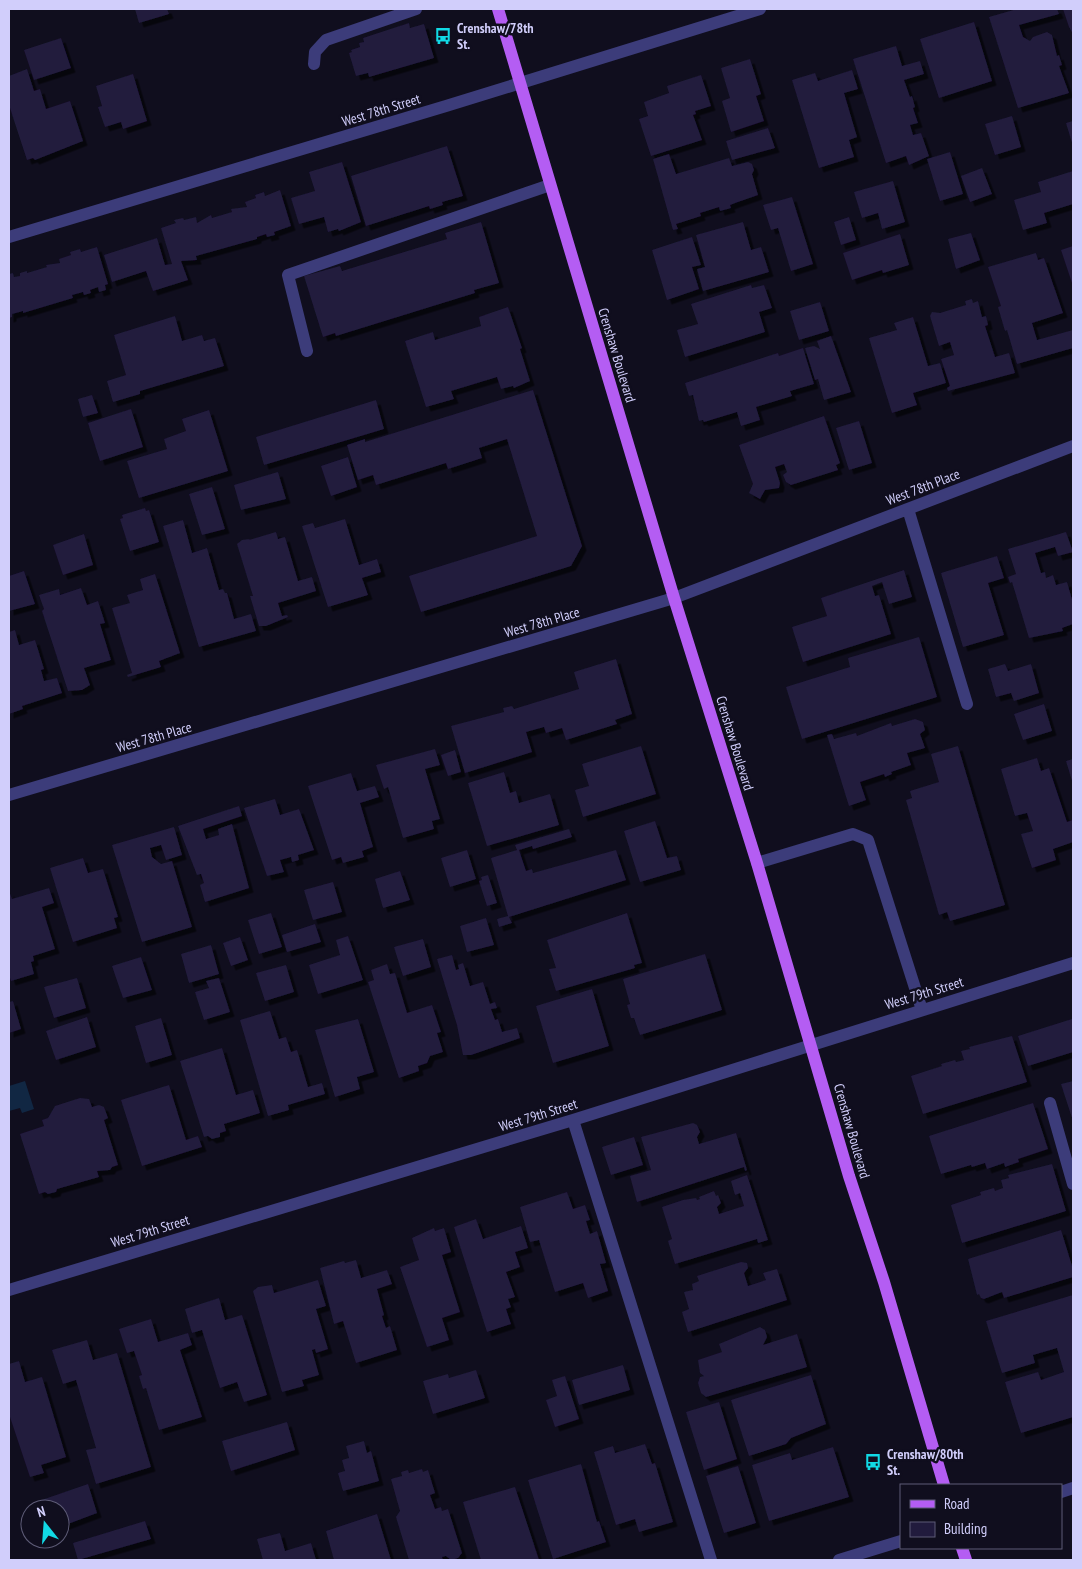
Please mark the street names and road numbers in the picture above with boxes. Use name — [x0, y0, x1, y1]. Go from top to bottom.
street label: West 78th Street — [340, 90, 422, 130]
street label: Crenshaw Boulevard — [594, 306, 640, 404]
street label: West 78th Place — [884, 465, 963, 509]
street label: West 78th Place — [502, 603, 582, 641]
street label: Crenshaw Boulevard — [712, 694, 758, 792]
street label: West 78th Place — [114, 718, 194, 756]
street label: West 79th Street — [883, 973, 965, 1013]
street label: Crenshaw Boulevard — [830, 1081, 874, 1181]
street label: West 79th Street — [497, 1095, 579, 1135]
street label: West 79th Street — [109, 1211, 191, 1251]

